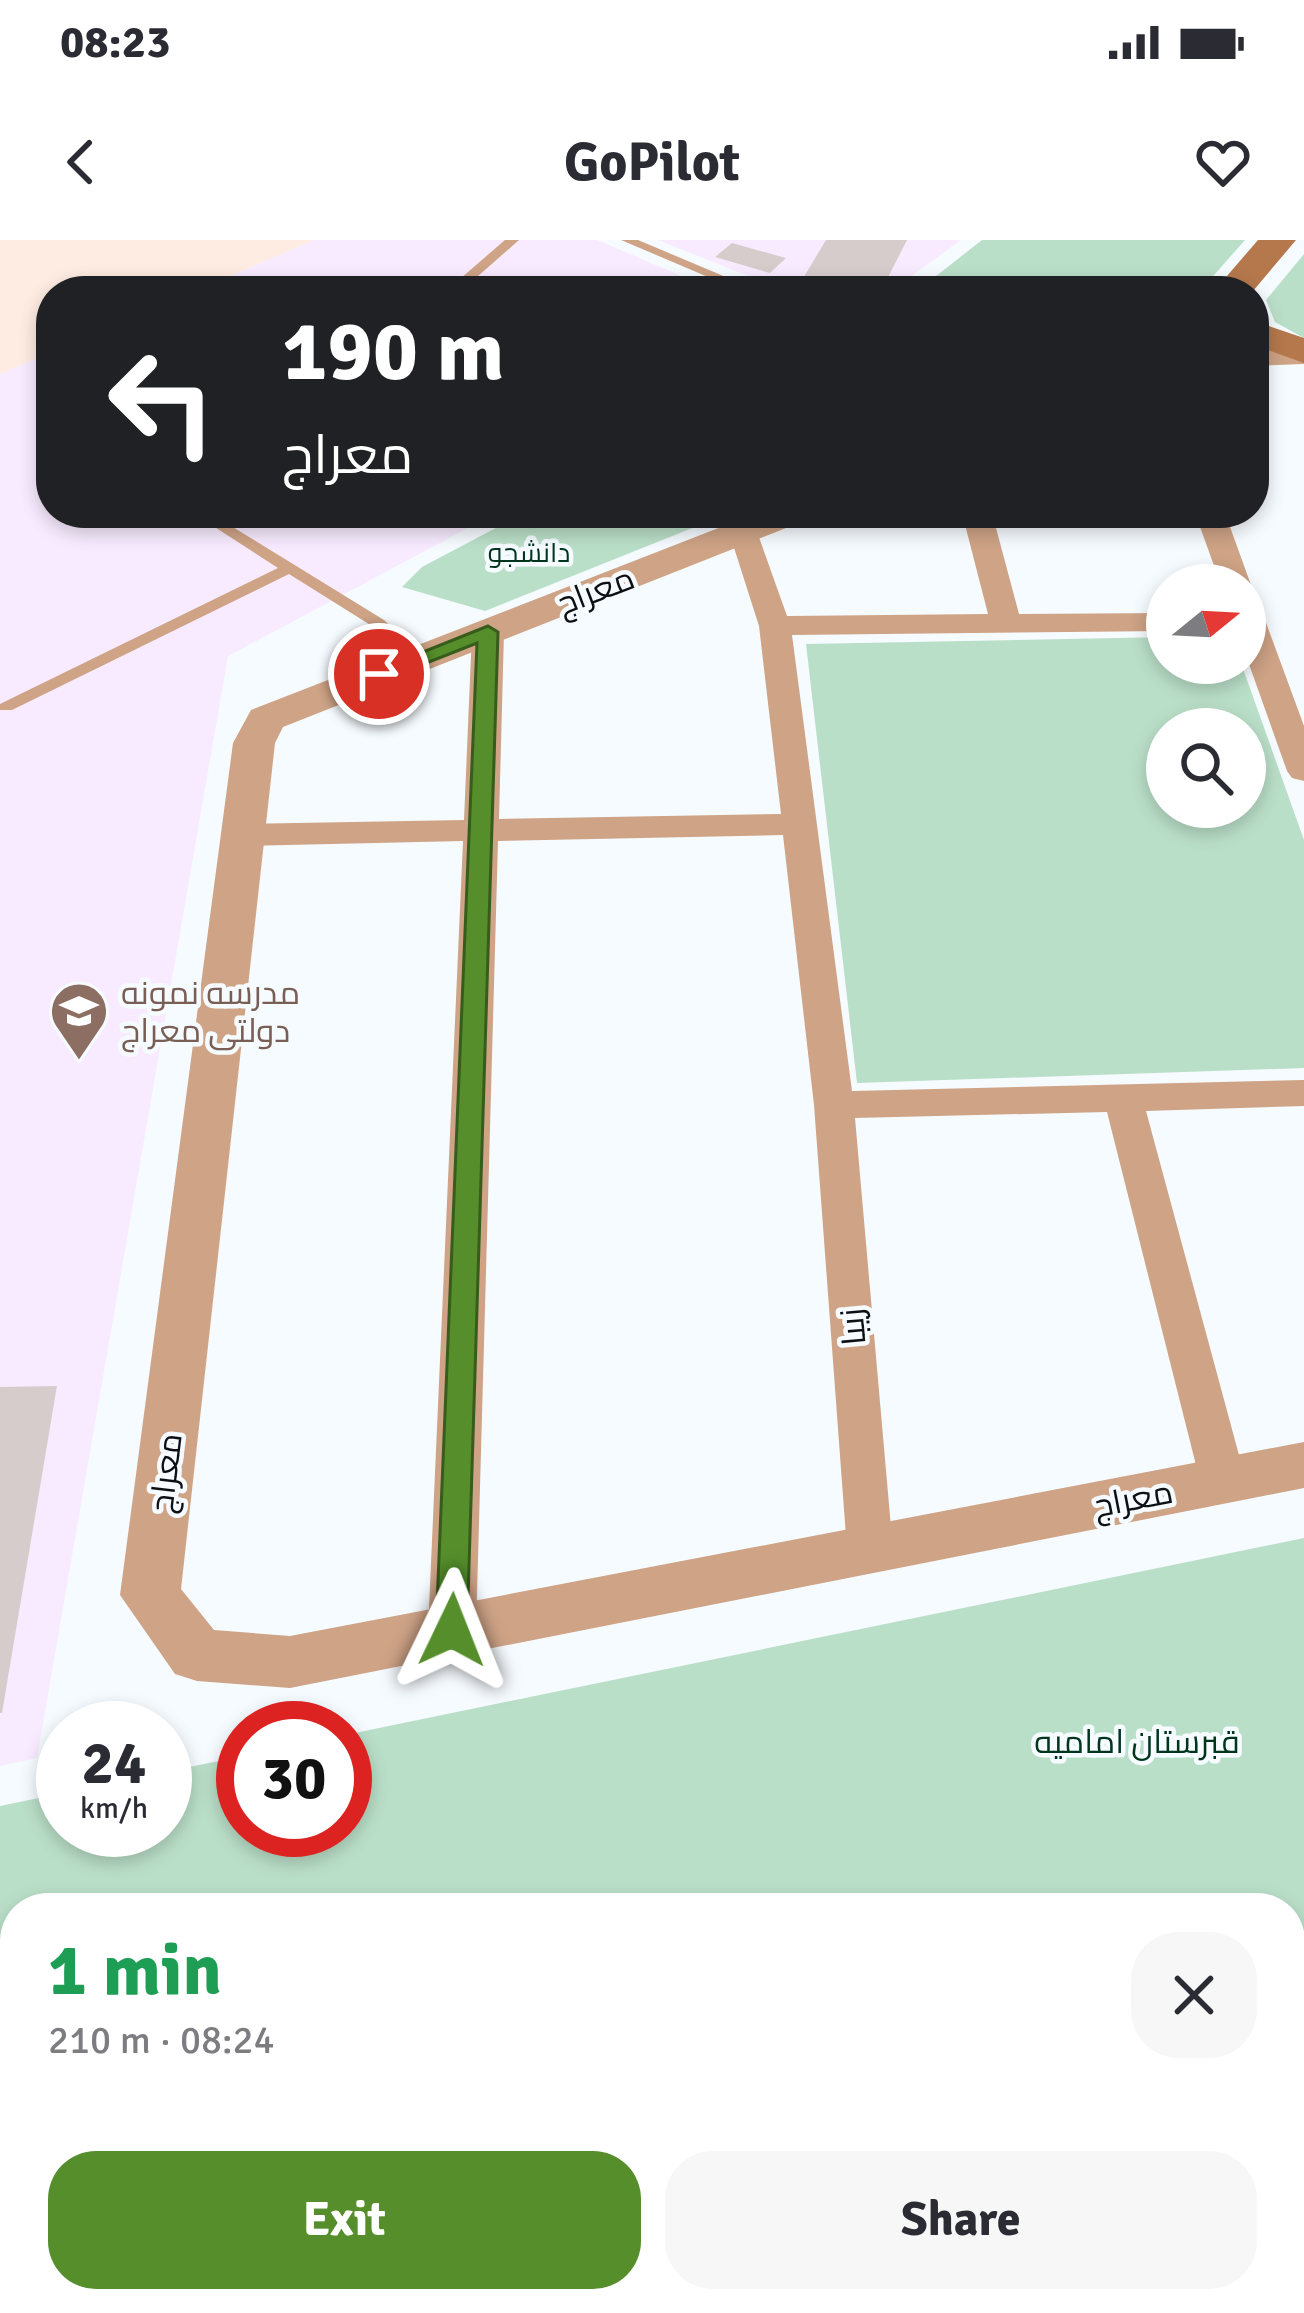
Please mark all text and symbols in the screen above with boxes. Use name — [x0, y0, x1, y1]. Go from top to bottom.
text: 08:23 — [60, 15, 170, 70]
icon: back — [48, 129, 114, 195]
text: GoPilot — [564, 129, 740, 196]
icon: heart — [1190, 129, 1256, 195]
text: 190 m — [282, 300, 504, 404]
icon: left — [84, 324, 240, 480]
text: معراج — [282, 422, 413, 489]
park label: دانشجو — [488, 537, 570, 570]
street label: معراج — [551, 558, 641, 626]
north arrow — [1146, 564, 1266, 684]
map controls — [1146, 564, 1266, 828]
pin — [328, 623, 430, 725]
icon: arrive — [346, 641, 412, 707]
button: search — [1146, 708, 1266, 828]
place label: مدرسه نمونه دولتی معراج — [121, 973, 300, 1053]
school or university icon: مدرسه نمونه دولتی معراج — [48, 980, 110, 1062]
street label: زیبا — [831, 1307, 876, 1347]
street label: معراج — [141, 1431, 193, 1516]
street label: معراج — [1090, 1472, 1177, 1528]
position arrow — [389, 1567, 515, 1693]
speed limit sign: 30 — [216, 1701, 372, 1857]
park label: قبرستان امامیه — [1034, 1722, 1240, 1763]
text: 24 — [82, 1727, 146, 1801]
text: km/h — [80, 1790, 148, 1827]
text: 1 min — [48, 1926, 222, 2015]
button: close — [1131, 1932, 1257, 2058]
text: 210 m · 08:24 — [48, 2016, 275, 2064]
button: Exit — [48, 2151, 641, 2289]
button: Share — [665, 2151, 1257, 2289]

